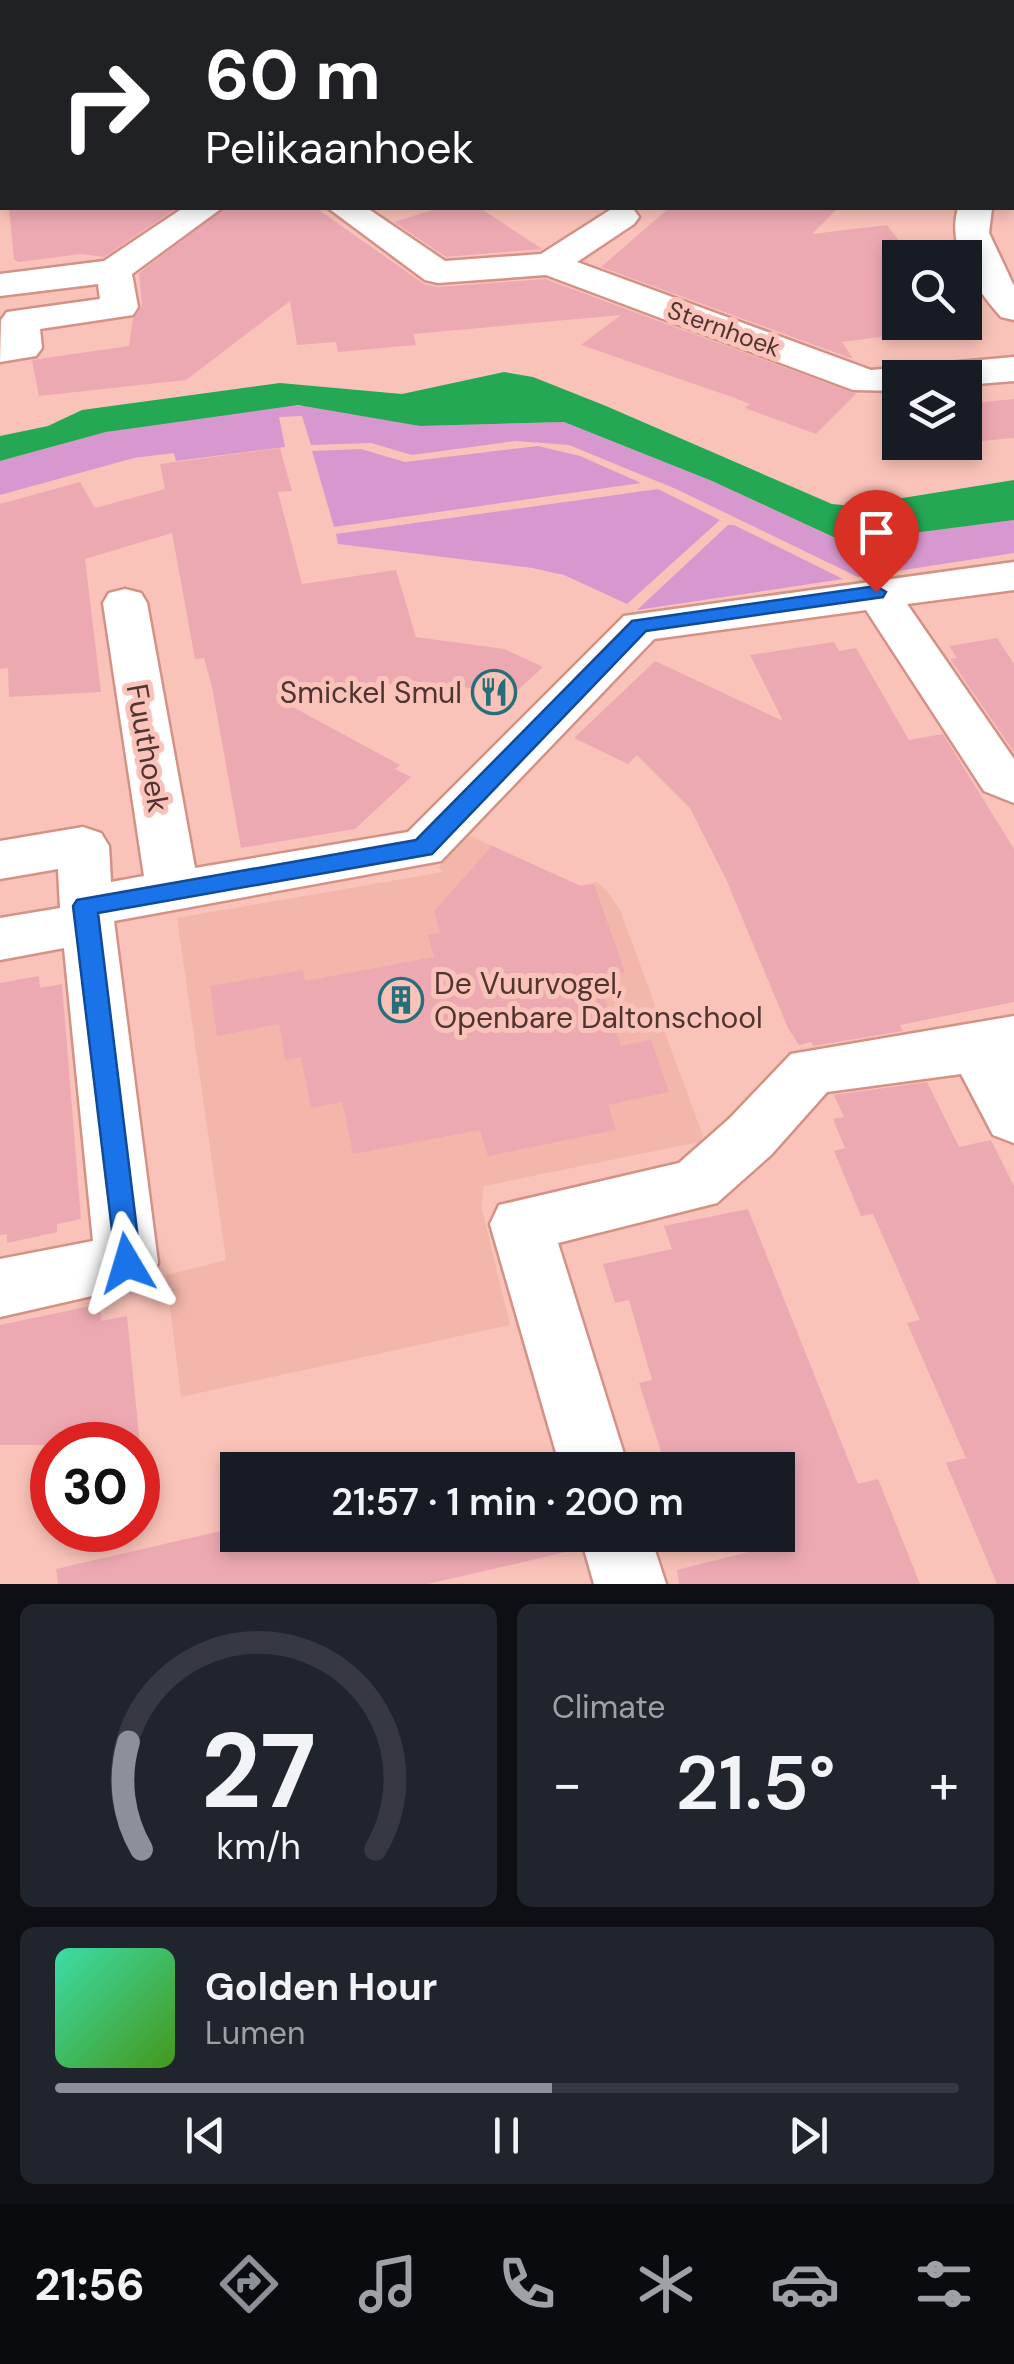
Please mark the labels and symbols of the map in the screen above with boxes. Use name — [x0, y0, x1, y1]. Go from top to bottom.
street label: Sternhoek — [663, 293, 785, 365]
pin — [834, 490, 919, 593]
restaurant icon: Smickel Smul — [471, 669, 517, 715]
place label: Smickel Smul — [280, 673, 462, 712]
street label: Fuuthoek — [118, 681, 178, 815]
place label: De Vuurvogel, Openbare Daltonschool — [434, 964, 763, 1037]
building icon: De Vuurvogel, Openbare Daltonschool — [378, 977, 424, 1023]
position arrow — [75, 1211, 179, 1315]
speed limit sign: 30 — [30, 1422, 160, 1552]

